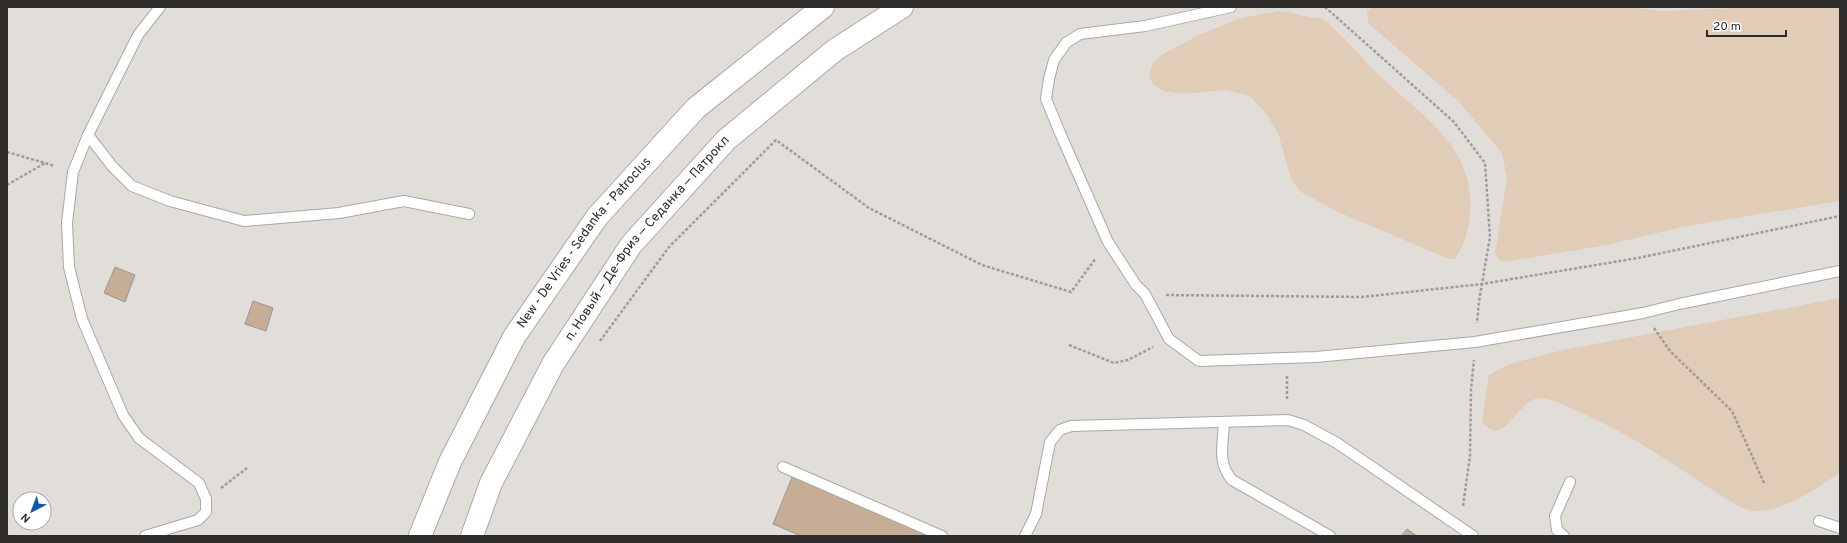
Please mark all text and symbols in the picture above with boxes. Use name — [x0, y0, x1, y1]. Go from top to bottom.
scale bar — [1707, 12, 1786, 38]
text: 20 m — [1713, 19, 1741, 35]
street label: п. Новый — Де-Фриз — Седанка — Патрокл — [562, 133, 734, 344]
street label: New - De Vries - Sedanka - Patroclus — [514, 154, 655, 332]
north arrow — [12, 491, 52, 531]
text: N — [18, 510, 34, 526]

